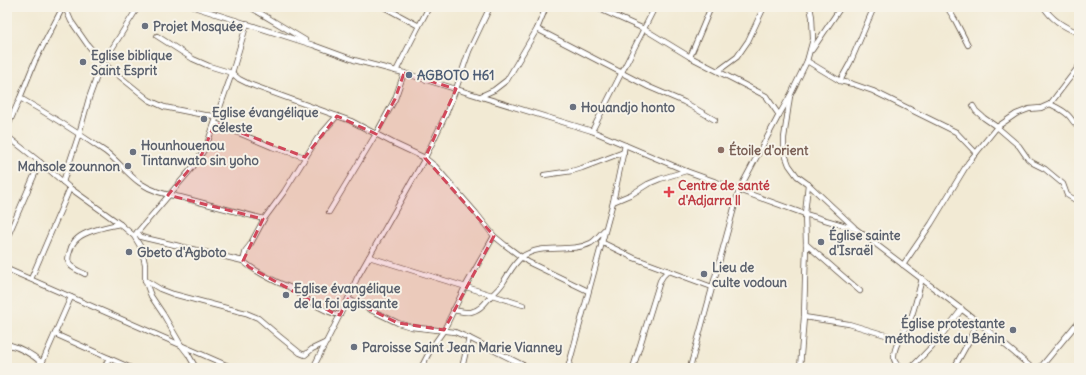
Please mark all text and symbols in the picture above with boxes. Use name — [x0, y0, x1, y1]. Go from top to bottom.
place label: Projet Mosquée — [153, 18, 243, 35]
marker: Projet Mosquée — [140, 21, 150, 31]
place label: Eglise biblique Saint Esprit — [91, 47, 172, 79]
marker: Eglise biblique Saint Esprit — [78, 57, 88, 67]
place label: AGBOTO H61 — [417, 67, 495, 84]
marker: AGBOTO H61 — [404, 70, 414, 80]
place label: Houandjo honto — [581, 99, 675, 116]
marker: Houandjo honto — [568, 102, 578, 112]
place label: Eglise évangélique céleste — [212, 104, 319, 136]
marker: Eglise évangélique céleste — [199, 114, 209, 124]
place label: Hounhouenou Tintanwato sin yoho — [141, 137, 259, 169]
place label: Étoile d'orient — [729, 141, 809, 159]
marker: Étoile d'orient — [716, 145, 726, 155]
marker: Hounhouenou Tintanwato sin yoho — [128, 147, 138, 157]
place label: Mahsole zounnon — [17, 158, 120, 175]
marker: Mahsole zounnon — [123, 161, 133, 171]
place label: Centre de santé d'Adjarra ll — [678, 177, 770, 209]
marker: Centre de santé d'Adjarra ll — [663, 186, 675, 198]
place label: Église sainte d'Israël — [829, 226, 900, 259]
marker: Église sainte d'Israël — [816, 237, 826, 247]
place label: Gbeto d'Agboto — [137, 244, 227, 261]
marker: Gbeto d'Agboto — [124, 247, 134, 257]
place label: Lieu de culte vodoun — [712, 259, 788, 291]
marker: Lieu de culte vodoun — [699, 269, 709, 279]
place label: Eglise évangélique de la foi agissante — [294, 280, 401, 312]
marker: Eglise évangélique de la foi agissante — [281, 290, 291, 300]
place label: Église protestante méthodiste du Bénin — [885, 314, 1005, 347]
marker: Église protestante méthodiste du Bénin — [1008, 325, 1018, 335]
place label: Paroisse Saint Jean Marie Vianney — [362, 339, 562, 356]
marker: Paroisse Saint Jean Marie Vianney — [349, 342, 359, 352]

